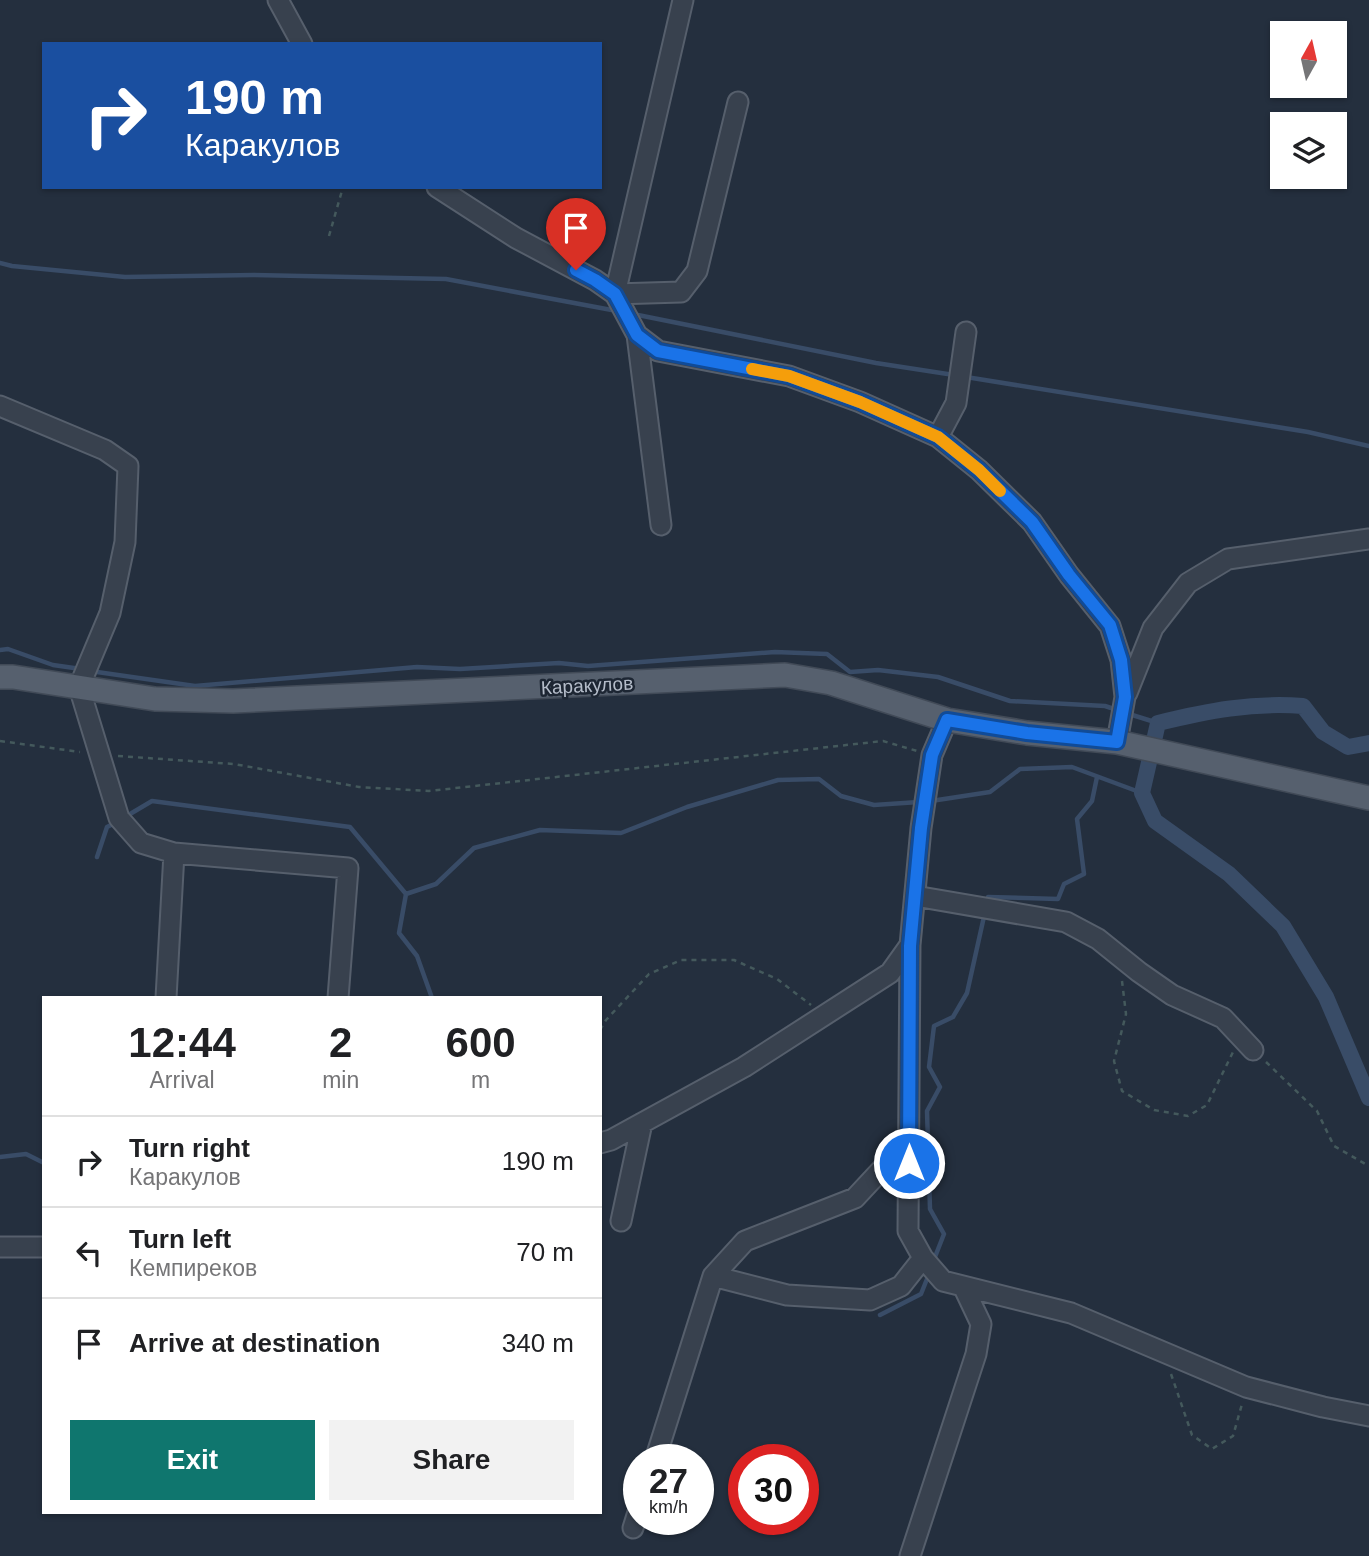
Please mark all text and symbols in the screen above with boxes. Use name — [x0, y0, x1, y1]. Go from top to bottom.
north arrow — [1270, 21, 1348, 98]
map controls — [1270, 21, 1347, 189]
icon: right — [70, 70, 161, 161]
text: 190 m — [185, 70, 324, 124]
button: layers — [1270, 112, 1347, 189]
text: Каракулов — [185, 127, 341, 163]
pin — [546, 198, 606, 270]
icon: arrive — [557, 209, 595, 247]
street label: Каракулов — [540, 673, 634, 698]
text: 12:44 — [128, 1019, 236, 1066]
text: 2 — [329, 1019, 352, 1066]
text: 600 — [446, 1019, 516, 1066]
text: Arrival — [149, 1067, 215, 1093]
text: min — [322, 1067, 359, 1093]
text: m — [471, 1067, 490, 1093]
position arrow — [872, 1126, 946, 1200]
text: Turn right — [129, 1133, 250, 1163]
icon: right — [70, 1143, 108, 1181]
text: 190 m — [502, 1146, 574, 1176]
text: Каракулов — [129, 1164, 241, 1190]
text: Turn left — [129, 1224, 231, 1254]
icon: left — [70, 1234, 108, 1272]
text: 70 m — [516, 1237, 574, 1267]
text: Кемпиреков — [129, 1255, 257, 1281]
icon: arrive — [70, 1325, 108, 1363]
text: Arrive at destination — [129, 1328, 380, 1358]
text: 340 m — [502, 1328, 574, 1358]
button: Exit — [70, 1420, 315, 1500]
button: Share — [329, 1420, 574, 1500]
speed limit sign: 30 — [728, 1444, 819, 1535]
text: 27 — [649, 1461, 688, 1500]
text: km/h — [649, 1497, 688, 1517]

